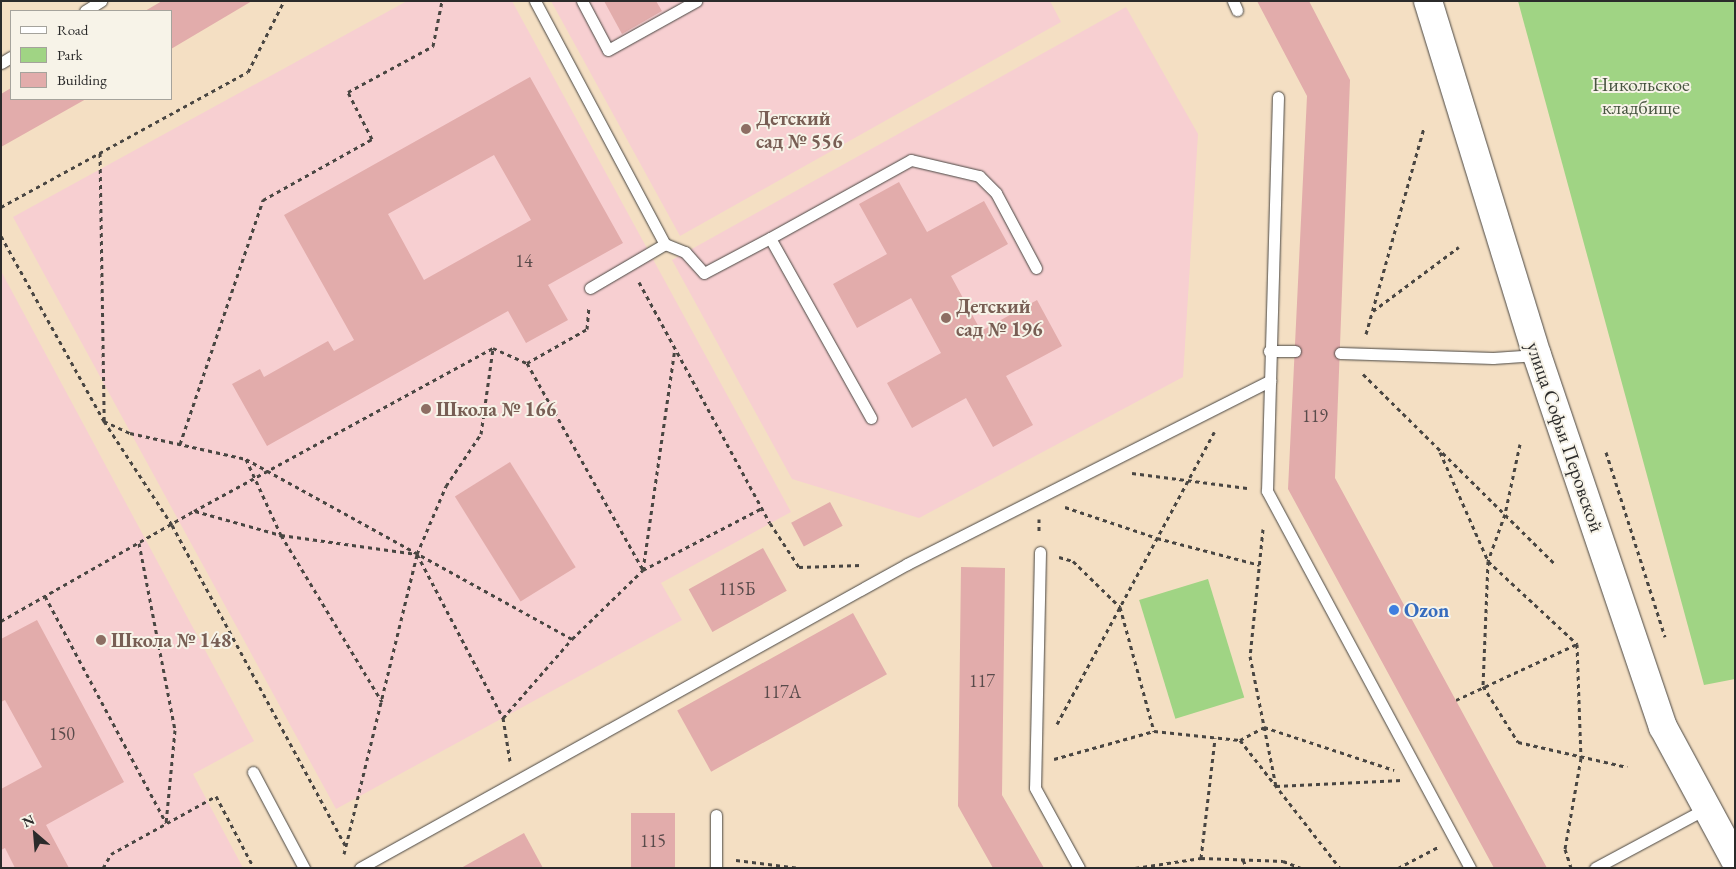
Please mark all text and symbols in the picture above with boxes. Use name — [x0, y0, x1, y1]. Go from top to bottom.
legend — [10, 10, 172, 100]
text: Road — [57, 20, 88, 39]
text: Park — [57, 45, 83, 64]
text: Building — [57, 70, 107, 89]
park label: Никольское кладбище — [1592, 73, 1690, 120]
place label: Детский сад № 556 — [756, 106, 842, 153]
marker: Детский сад № 556 — [740, 123, 752, 135]
house number: 14 — [515, 250, 533, 272]
place label: Детский сад № 196 — [956, 294, 1042, 341]
marker: Детский сад № 196 — [940, 312, 952, 324]
street label: улица Софьи Перовской — [1521, 339, 1609, 535]
place label: Школа № 166 — [436, 397, 556, 421]
marker: Школа № 166 — [420, 403, 432, 415]
house number: 119 — [1302, 405, 1328, 427]
house number: 115Б — [719, 578, 755, 600]
place label: Ozon — [1404, 598, 1449, 622]
marker: Ozon — [1388, 604, 1400, 616]
place label: Школа № 148 — [111, 628, 231, 652]
marker: Школа № 148 — [95, 634, 107, 646]
house number: 117 — [969, 670, 995, 692]
house number: 117А — [763, 681, 801, 703]
house number: 150 — [49, 723, 75, 745]
north arrow — [10, 809, 60, 859]
text: N — [19, 810, 37, 831]
house number: 115 — [640, 830, 666, 852]

